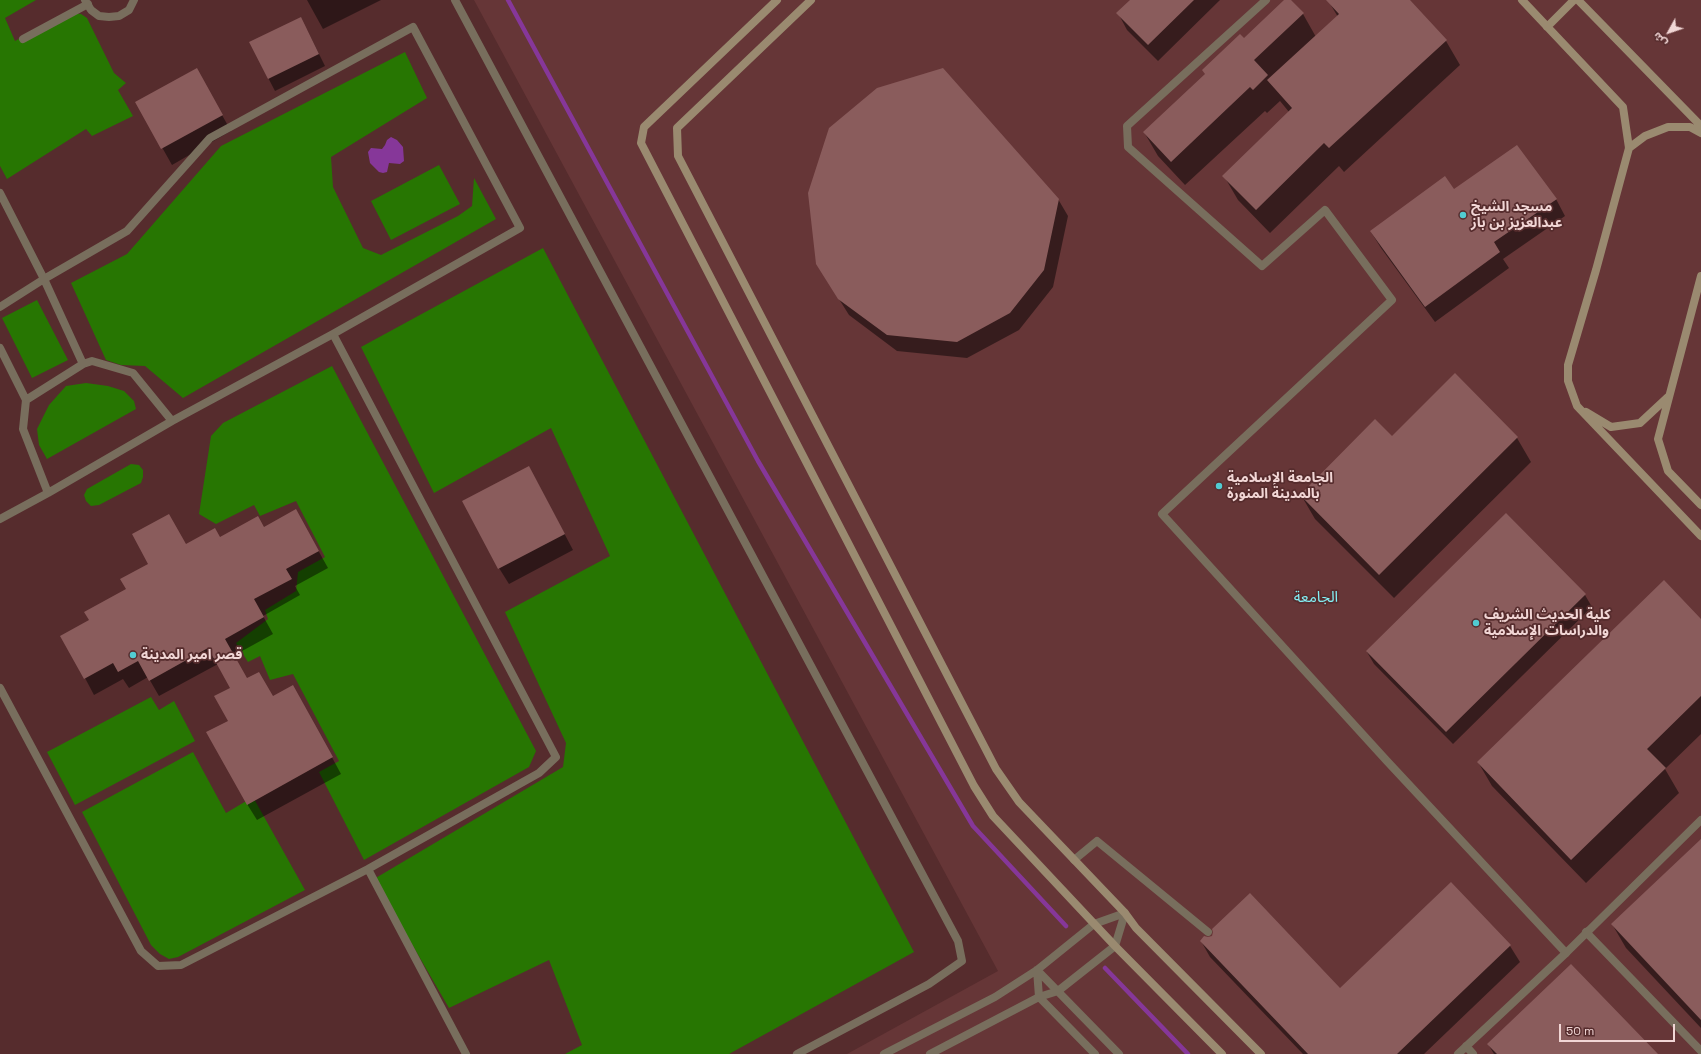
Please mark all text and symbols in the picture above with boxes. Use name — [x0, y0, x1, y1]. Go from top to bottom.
north arrow — [1649, 12, 1689, 52]
text: ش — [1650, 29, 1670, 50]
place label: مسجد الشيخ عبدالعزيز بن باز — [1471, 199, 1563, 232]
marker: مسجد الشيخ عبدالعزيز بن باز — [1458, 210, 1468, 220]
place label: الجامعة الإسلامية بالمدينة المنورة — [1227, 470, 1333, 502]
marker: الجامعة الإسلامية بالمدينة المنورة — [1214, 481, 1224, 491]
district label: الجامعة — [1294, 589, 1338, 607]
place label: كلية الحديث الشريف والدراسات الإسلامية — [1484, 607, 1611, 640]
marker: كلية الحديث الشريف والدراسات الإسلامية — [1471, 618, 1481, 628]
place label: قصر امير المدينة — [141, 647, 242, 663]
marker: قصر امير المدينة — [128, 650, 138, 660]
scale bar — [1561, 1016, 1677, 1042]
text: 50 m — [1566, 1023, 1594, 1039]

